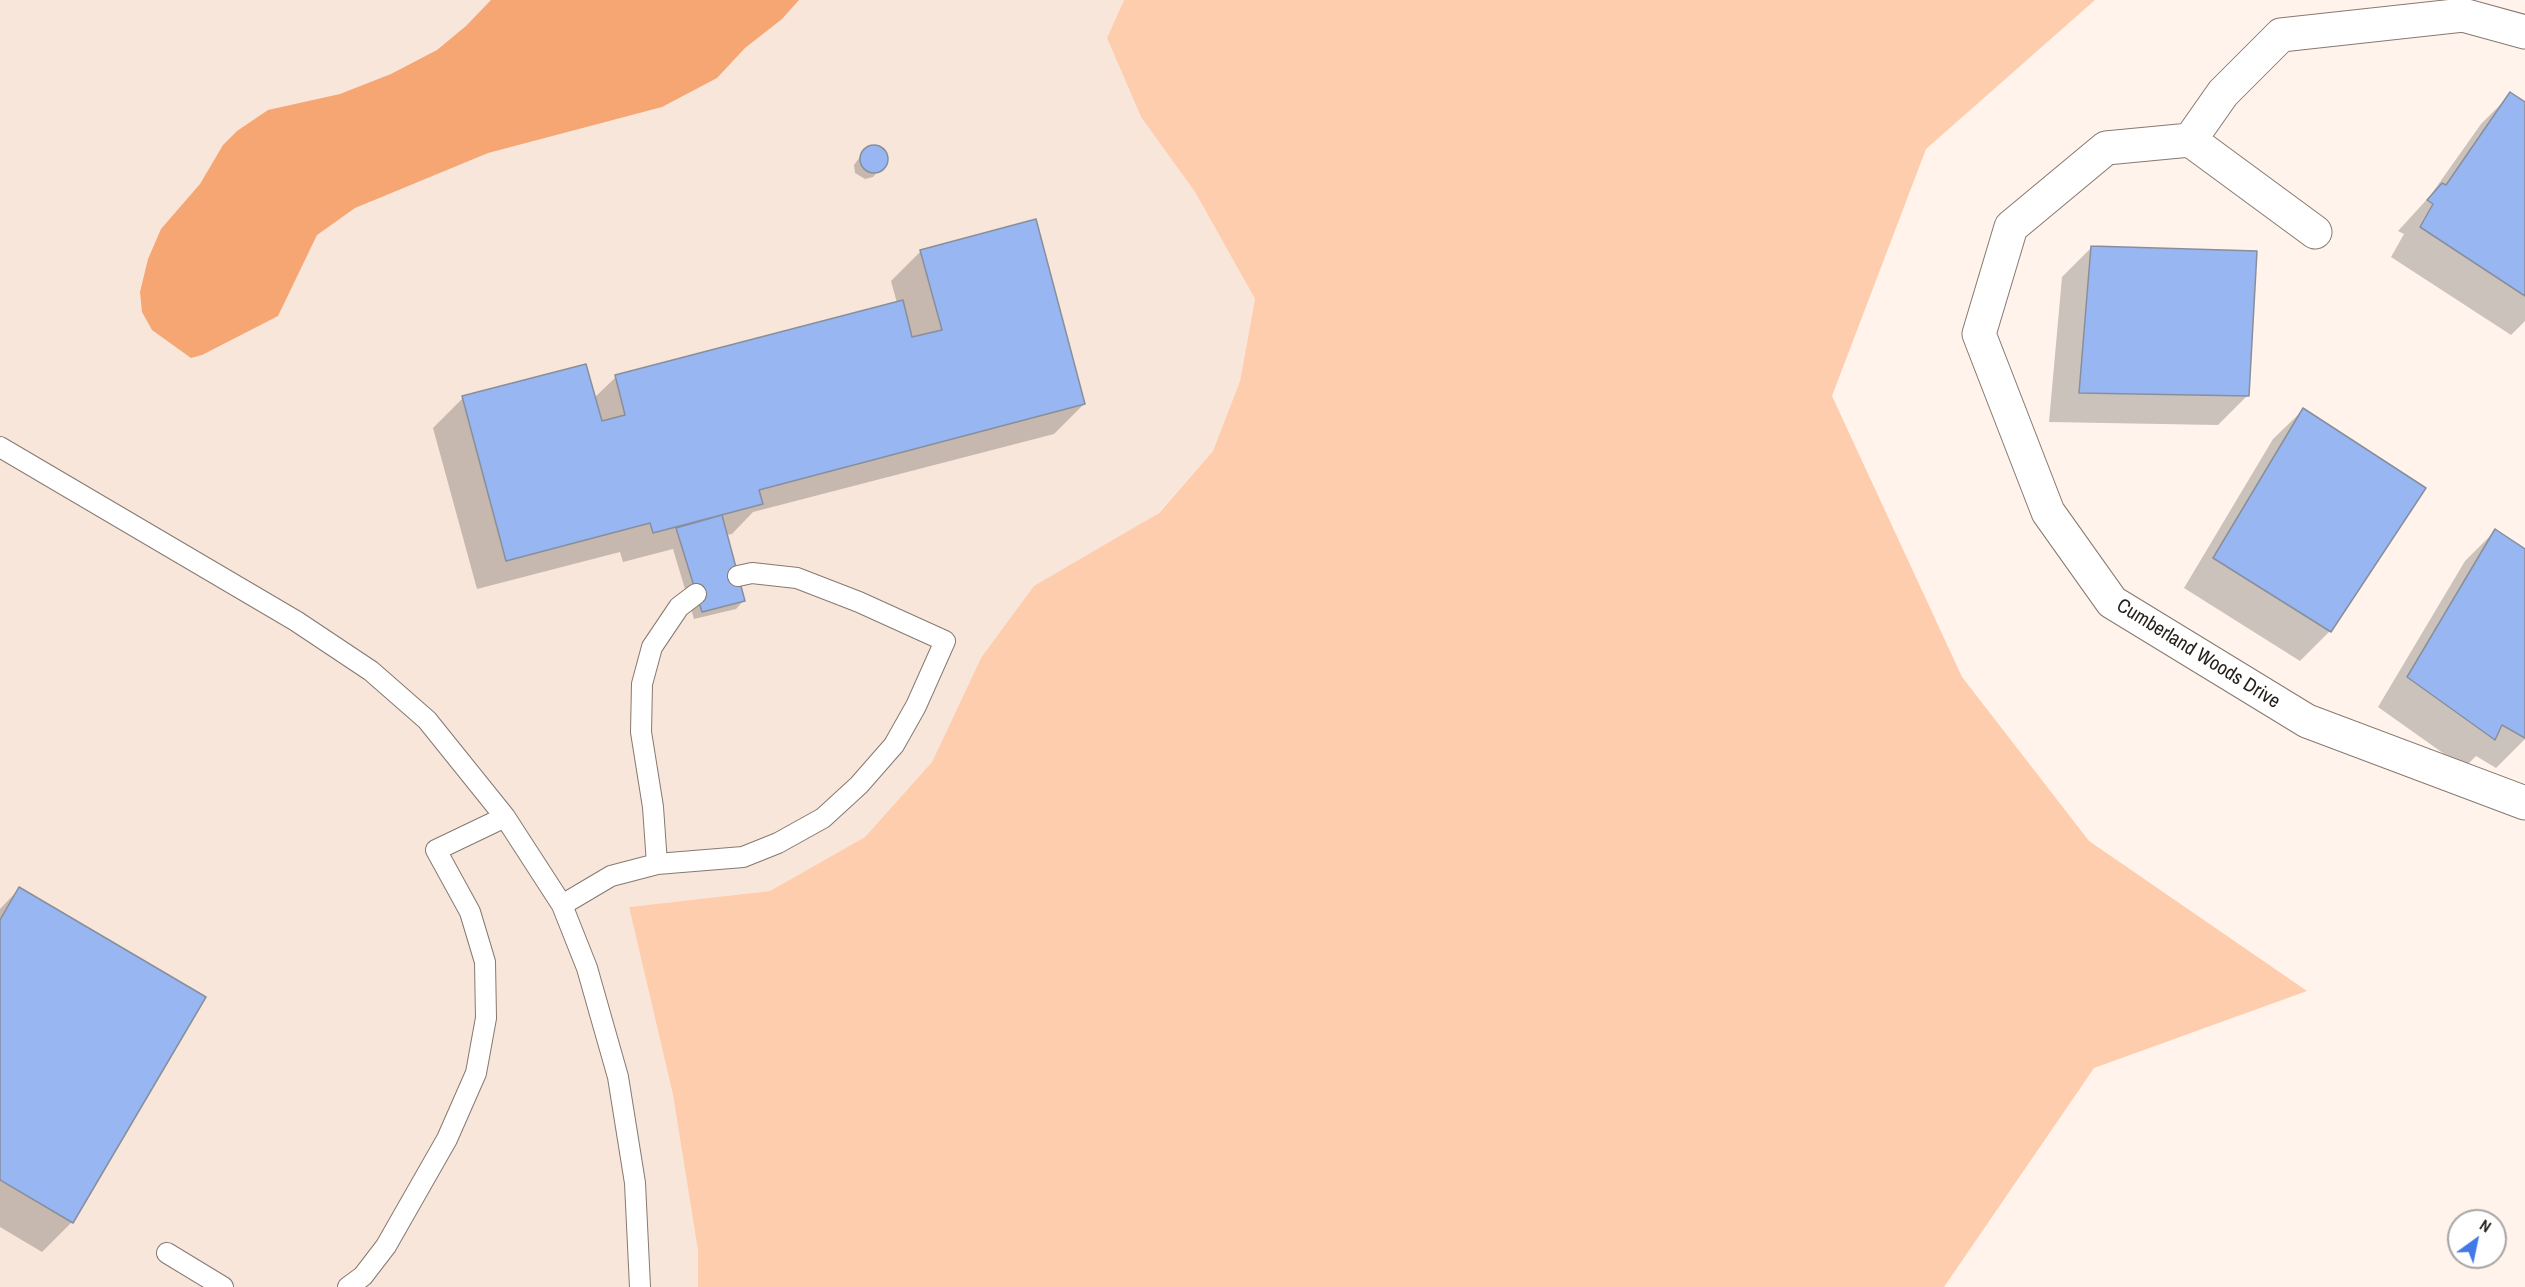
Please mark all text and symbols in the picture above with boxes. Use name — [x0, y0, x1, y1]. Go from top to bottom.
street label: Cumberland Woods Drive — [2112, 594, 2284, 714]
north arrow — [2447, 1209, 2507, 1269]
text: N — [2476, 1214, 2496, 1237]

